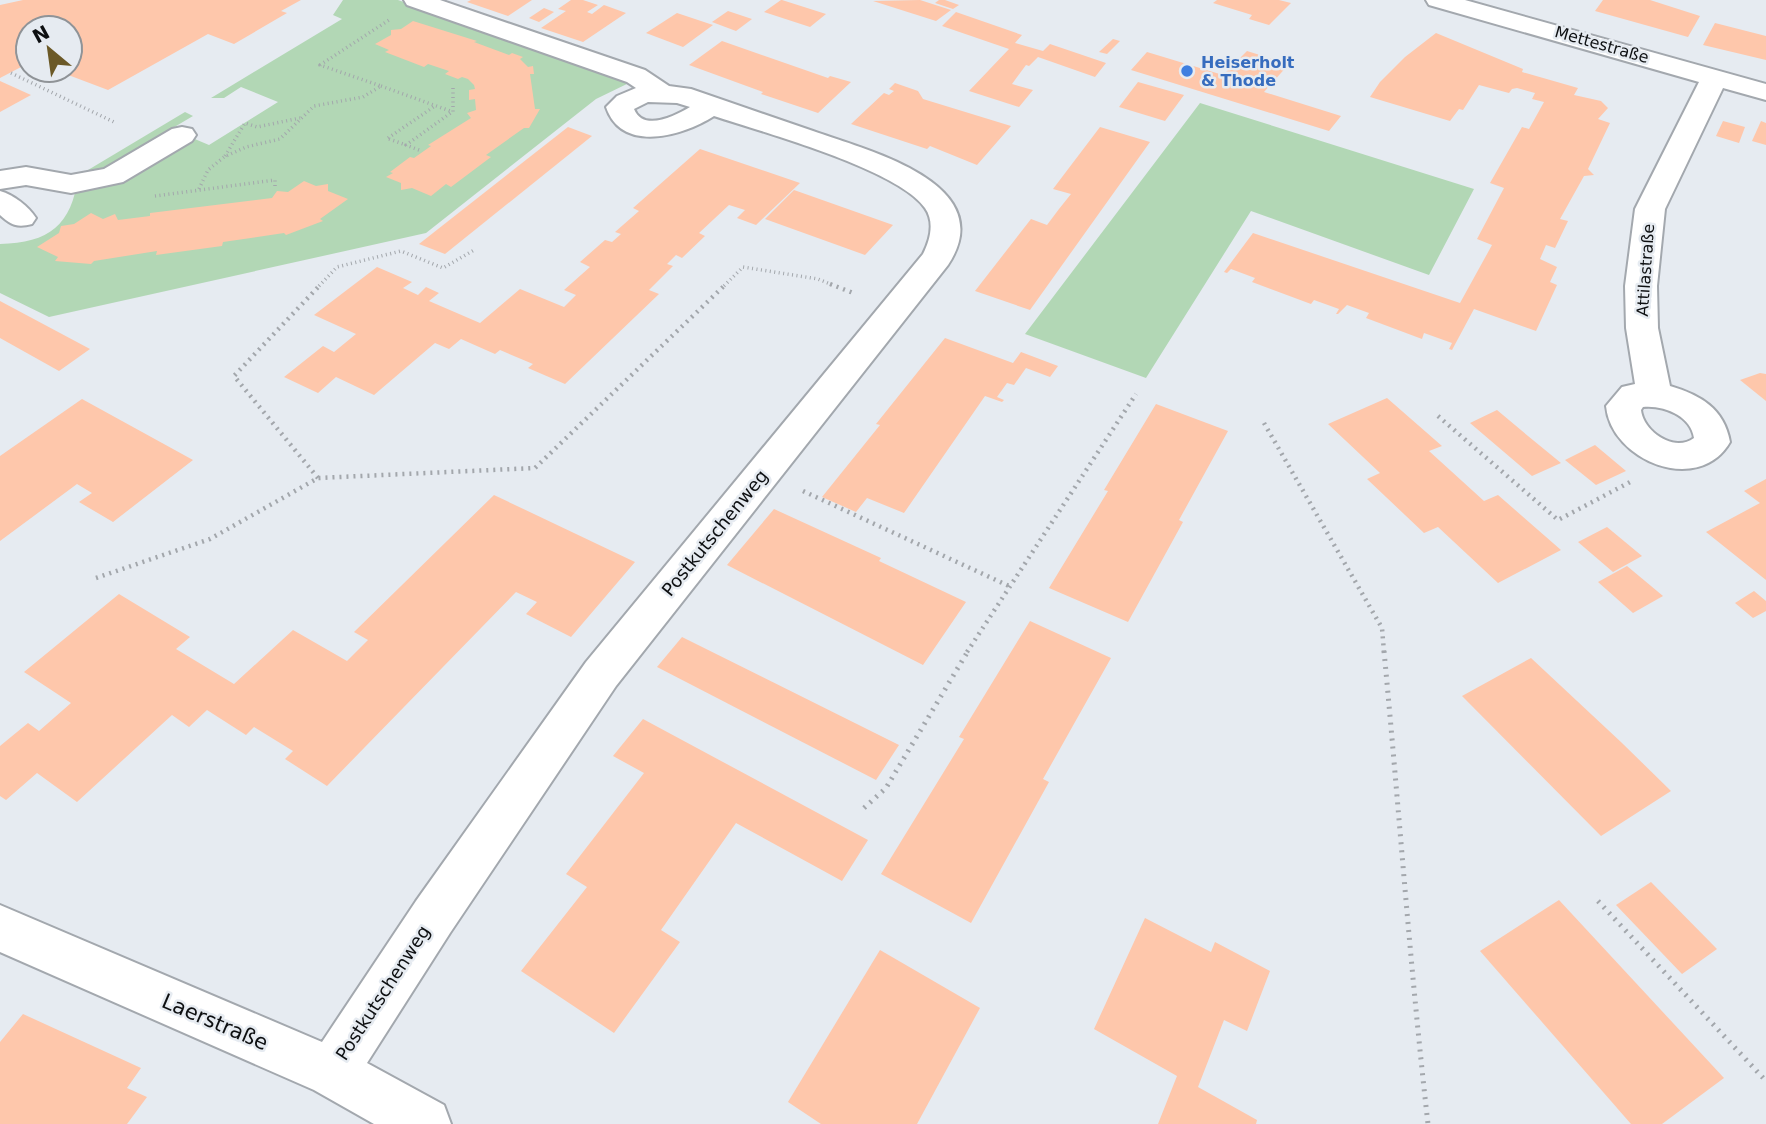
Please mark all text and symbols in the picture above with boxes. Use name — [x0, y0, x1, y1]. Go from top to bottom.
north arrow — [14, 14, 84, 84]
text: N — [28, 21, 53, 48]
street label: Mettestraße — [1553, 22, 1651, 67]
place label: Heiserholt & Thode — [1201, 53, 1295, 90]
marker: Heiserholt & Thode — [1179, 63, 1195, 79]
street label: Attilastraße — [1633, 223, 1658, 317]
street label: Postkutschenweg — [657, 465, 772, 600]
street label: Postkutschenweg — [331, 921, 434, 1064]
street label: Laerstraße — [158, 989, 272, 1055]

